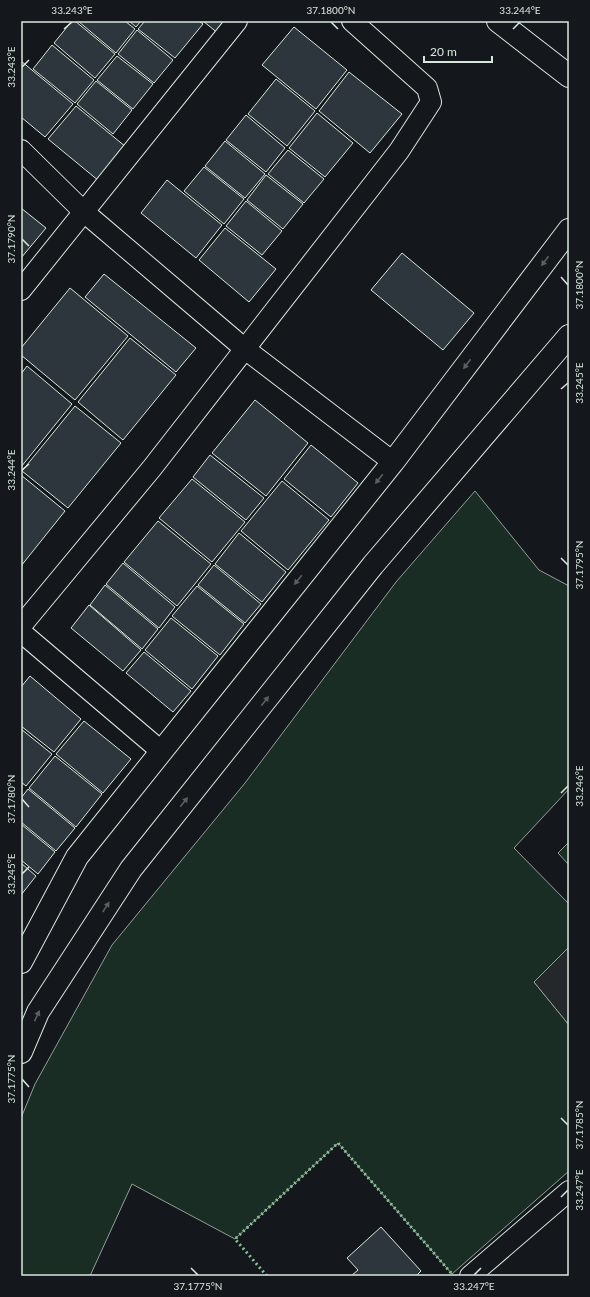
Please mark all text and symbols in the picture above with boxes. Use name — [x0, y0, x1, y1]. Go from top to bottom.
text: 33.243°E — [51, 4, 93, 16]
text: 37.1800°N — [307, 4, 355, 16]
text: 33.244°E — [499, 4, 541, 16]
scale bar — [424, 38, 492, 64]
text: 20 m — [430, 44, 457, 59]
text: 33.243°E — [5, 46, 17, 88]
text: 37.1790°N — [5, 215, 17, 263]
one-way arrow — [541, 255, 550, 266]
text: 37.1800°N — [573, 261, 585, 309]
one-way arrow — [463, 359, 471, 370]
text: 33.245°E — [573, 362, 585, 404]
text: 33.244°E — [5, 449, 17, 491]
one-way arrow — [375, 473, 384, 484]
text: 37.1795°N — [573, 541, 585, 589]
one-way arrow — [294, 575, 303, 586]
one-way arrow — [260, 695, 269, 706]
text: 33.246°E — [573, 765, 585, 807]
text: 37.1780°N — [5, 775, 17, 823]
one-way arrow — [180, 797, 188, 808]
text: 33.245°E — [5, 853, 17, 895]
one-way arrow — [103, 901, 110, 912]
one-way arrow — [33, 1010, 40, 1022]
text: 37.1775°N — [5, 1055, 17, 1103]
text: 37.1785°N — [573, 1101, 585, 1149]
text: 33.247°E — [573, 1169, 585, 1211]
text: 37.1775°N — [174, 1280, 222, 1292]
text: 33.247°E — [453, 1280, 495, 1292]

